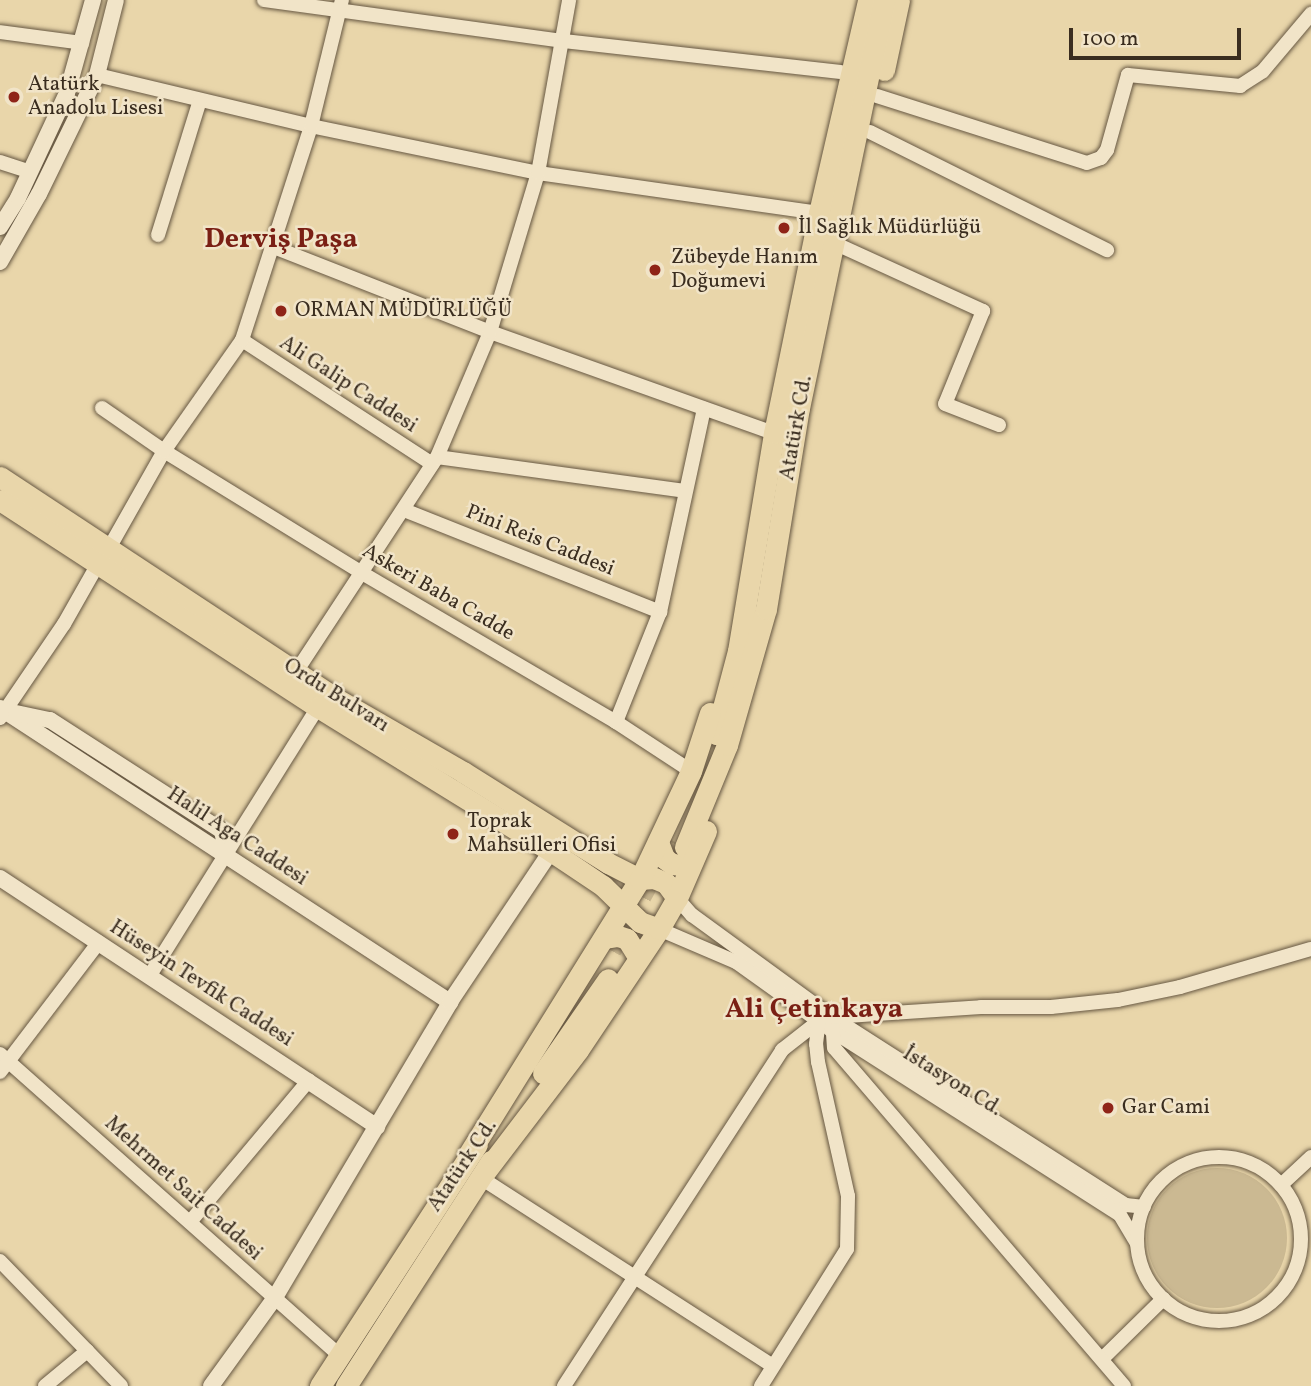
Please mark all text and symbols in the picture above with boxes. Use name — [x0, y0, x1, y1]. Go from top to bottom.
scale bar — [1073, 14, 1244, 58]
text: 100 m — [1082, 25, 1139, 54]
place label: Atatürk Anadolu Lisesi — [28, 72, 163, 122]
marker: Atatürk Anadolu Lisesi — [6, 89, 22, 105]
place label: İl Sağlık Müdürlüğü — [798, 215, 981, 241]
marker: İl Sağlık Müdürlüğü — [776, 220, 792, 236]
district label: Derviş Paşa — [204, 223, 358, 257]
place label: Zübeyde Hanım Doğumevi — [671, 245, 818, 295]
marker: Zübeyde Hanım Doğumevi — [645, 260, 665, 280]
place label: ORMAN MÜDÜRLÜĞÜ — [295, 298, 512, 324]
marker: ORMAN MÜDÜRLÜĞÜ — [273, 303, 289, 319]
street label: Ali Galip Caddesi — [274, 331, 422, 439]
street label: Atatürk Cd. — [775, 374, 819, 482]
street label: Pini Reis Caddesi — [462, 500, 618, 582]
street label: Askeri Baba Cadde — [357, 539, 519, 647]
street label: Ordu Bulvarı — [278, 654, 394, 738]
street label: Halil Aga Caddesi — [162, 782, 312, 892]
place label: Toprak Mahsülleri Ofisi — [467, 809, 616, 859]
marker: Toprak Mahsülleri Ofisi — [445, 826, 461, 842]
street label: Hüseyin Tevfik Caddesi — [104, 915, 298, 1053]
district label: Ali Çetinkaya — [725, 993, 903, 1027]
street label: İstasyon Cd. — [898, 1042, 1006, 1122]
place label: Gar Cami — [1122, 1095, 1210, 1121]
marker: Gar Cami — [1100, 1100, 1116, 1116]
street label: Mehrmet Sait Caddesi — [99, 1112, 267, 1266]
street label: Atatürk Cd. — [423, 1115, 503, 1217]

